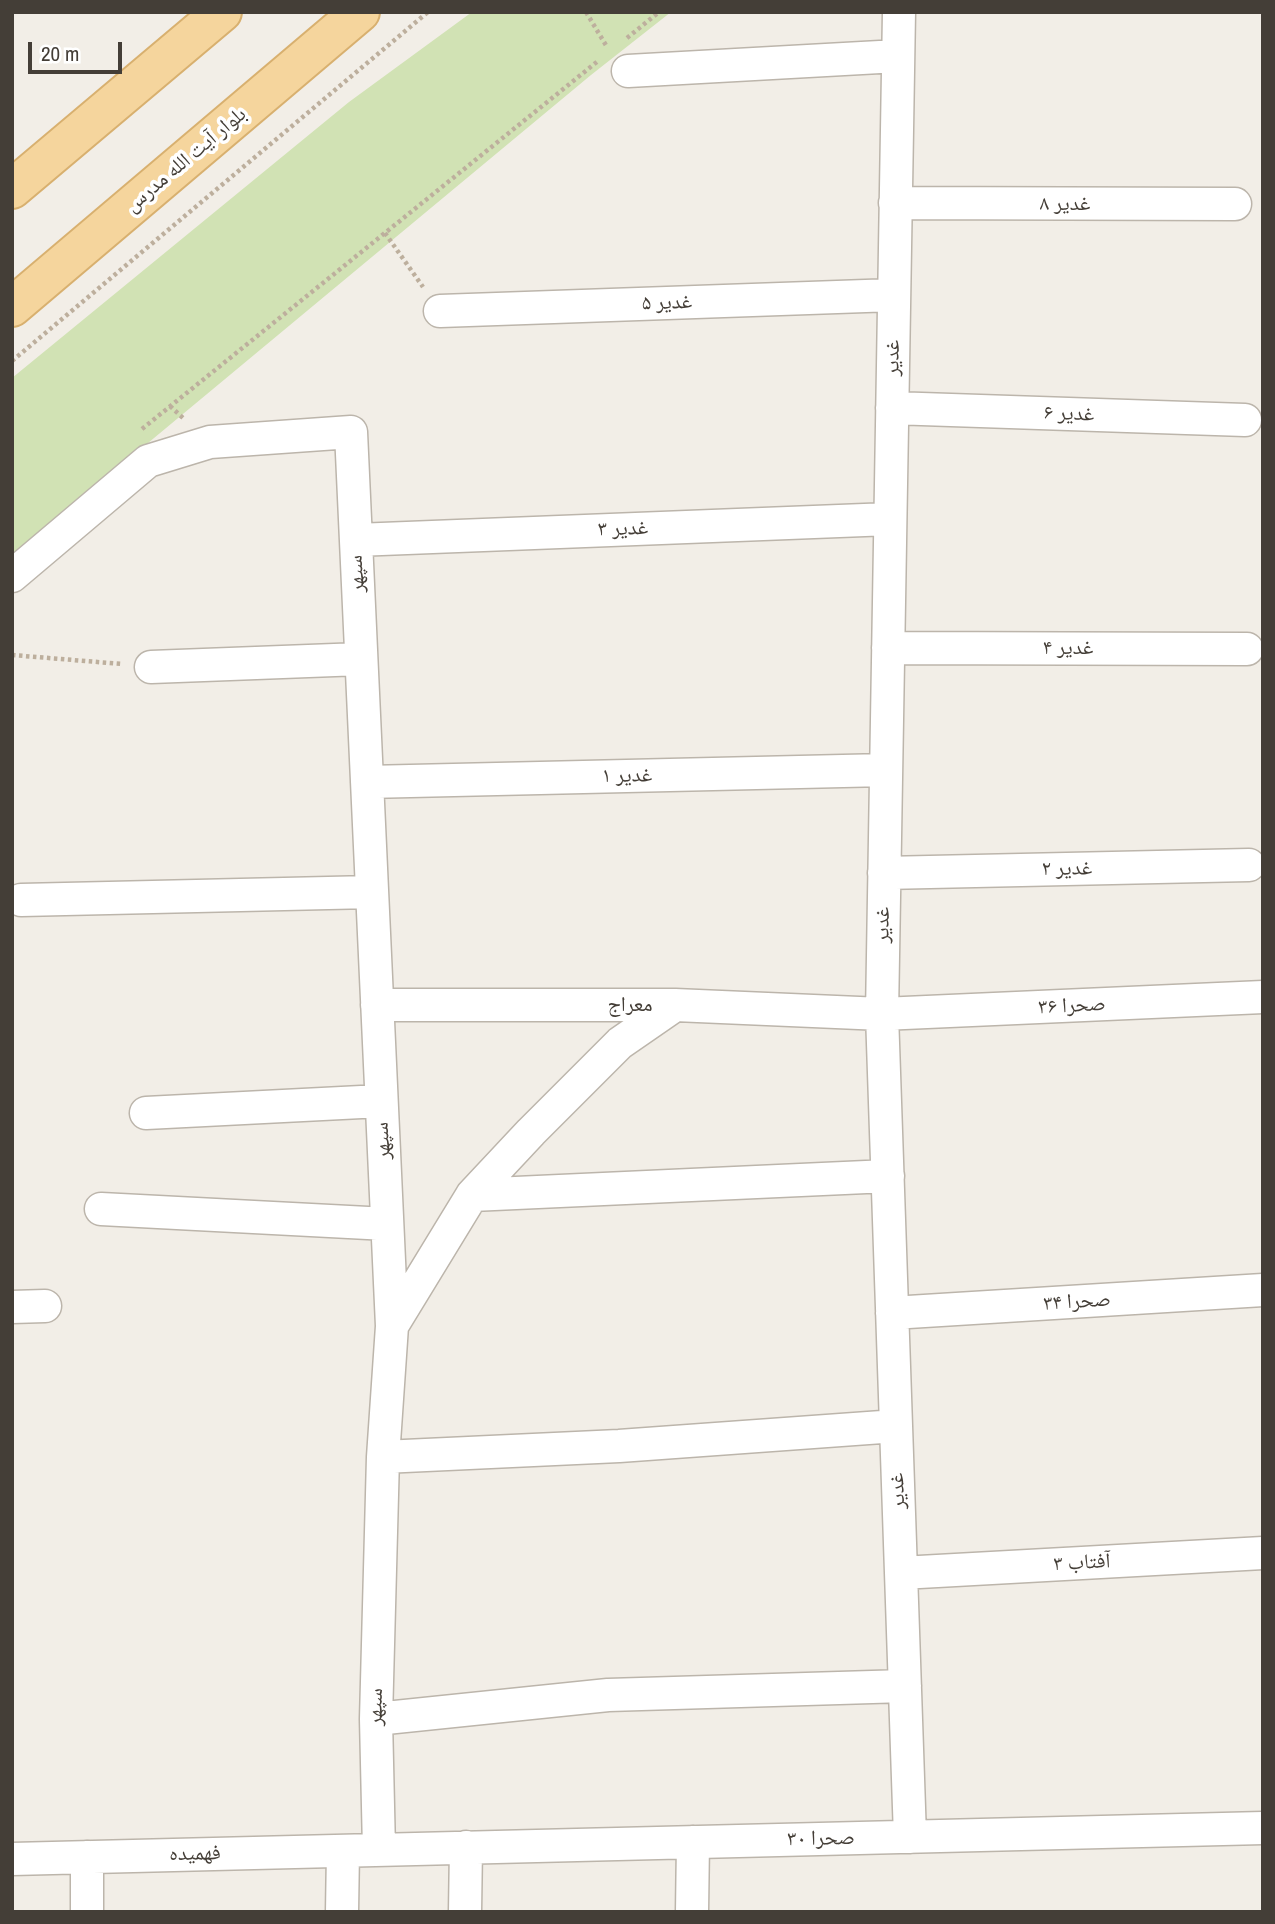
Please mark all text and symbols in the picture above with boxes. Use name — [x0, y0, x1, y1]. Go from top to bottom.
scale bar — [32, 28, 126, 72]
text: 20 m — [41, 39, 79, 68]
street label: بلوار آیت الله مدرس — [120, 102, 252, 218]
street label: غدیر ۸ — [1040, 191, 1090, 217]
street label: غدیر ۵ — [641, 290, 693, 316]
street label: غدیر — [880, 340, 906, 376]
street label: غدیر ۶ — [1043, 401, 1095, 427]
street label: غدیر ۳ — [597, 516, 649, 542]
street label: سپهر — [343, 554, 371, 594]
street label: غدیر ۴ — [1043, 635, 1093, 661]
street label: غدیر ۱ — [602, 763, 652, 789]
street label: غدیر ۲ — [1042, 856, 1092, 882]
street label: غدیر — [870, 907, 896, 943]
street label: معراج — [607, 992, 653, 1018]
street label: صحرا ۳۶ — [1038, 992, 1106, 1020]
street label: سپهر — [369, 1121, 397, 1161]
street label: صحرا ۳۴ — [1042, 1287, 1112, 1317]
street label: غدیر — [885, 1472, 911, 1510]
street label: آفتاب ۳ — [1053, 1549, 1111, 1577]
street label: سپهر — [363, 1688, 389, 1726]
street label: صحرا ۳۰ — [787, 1826, 855, 1852]
street label: فهمیده — [169, 1841, 221, 1867]

